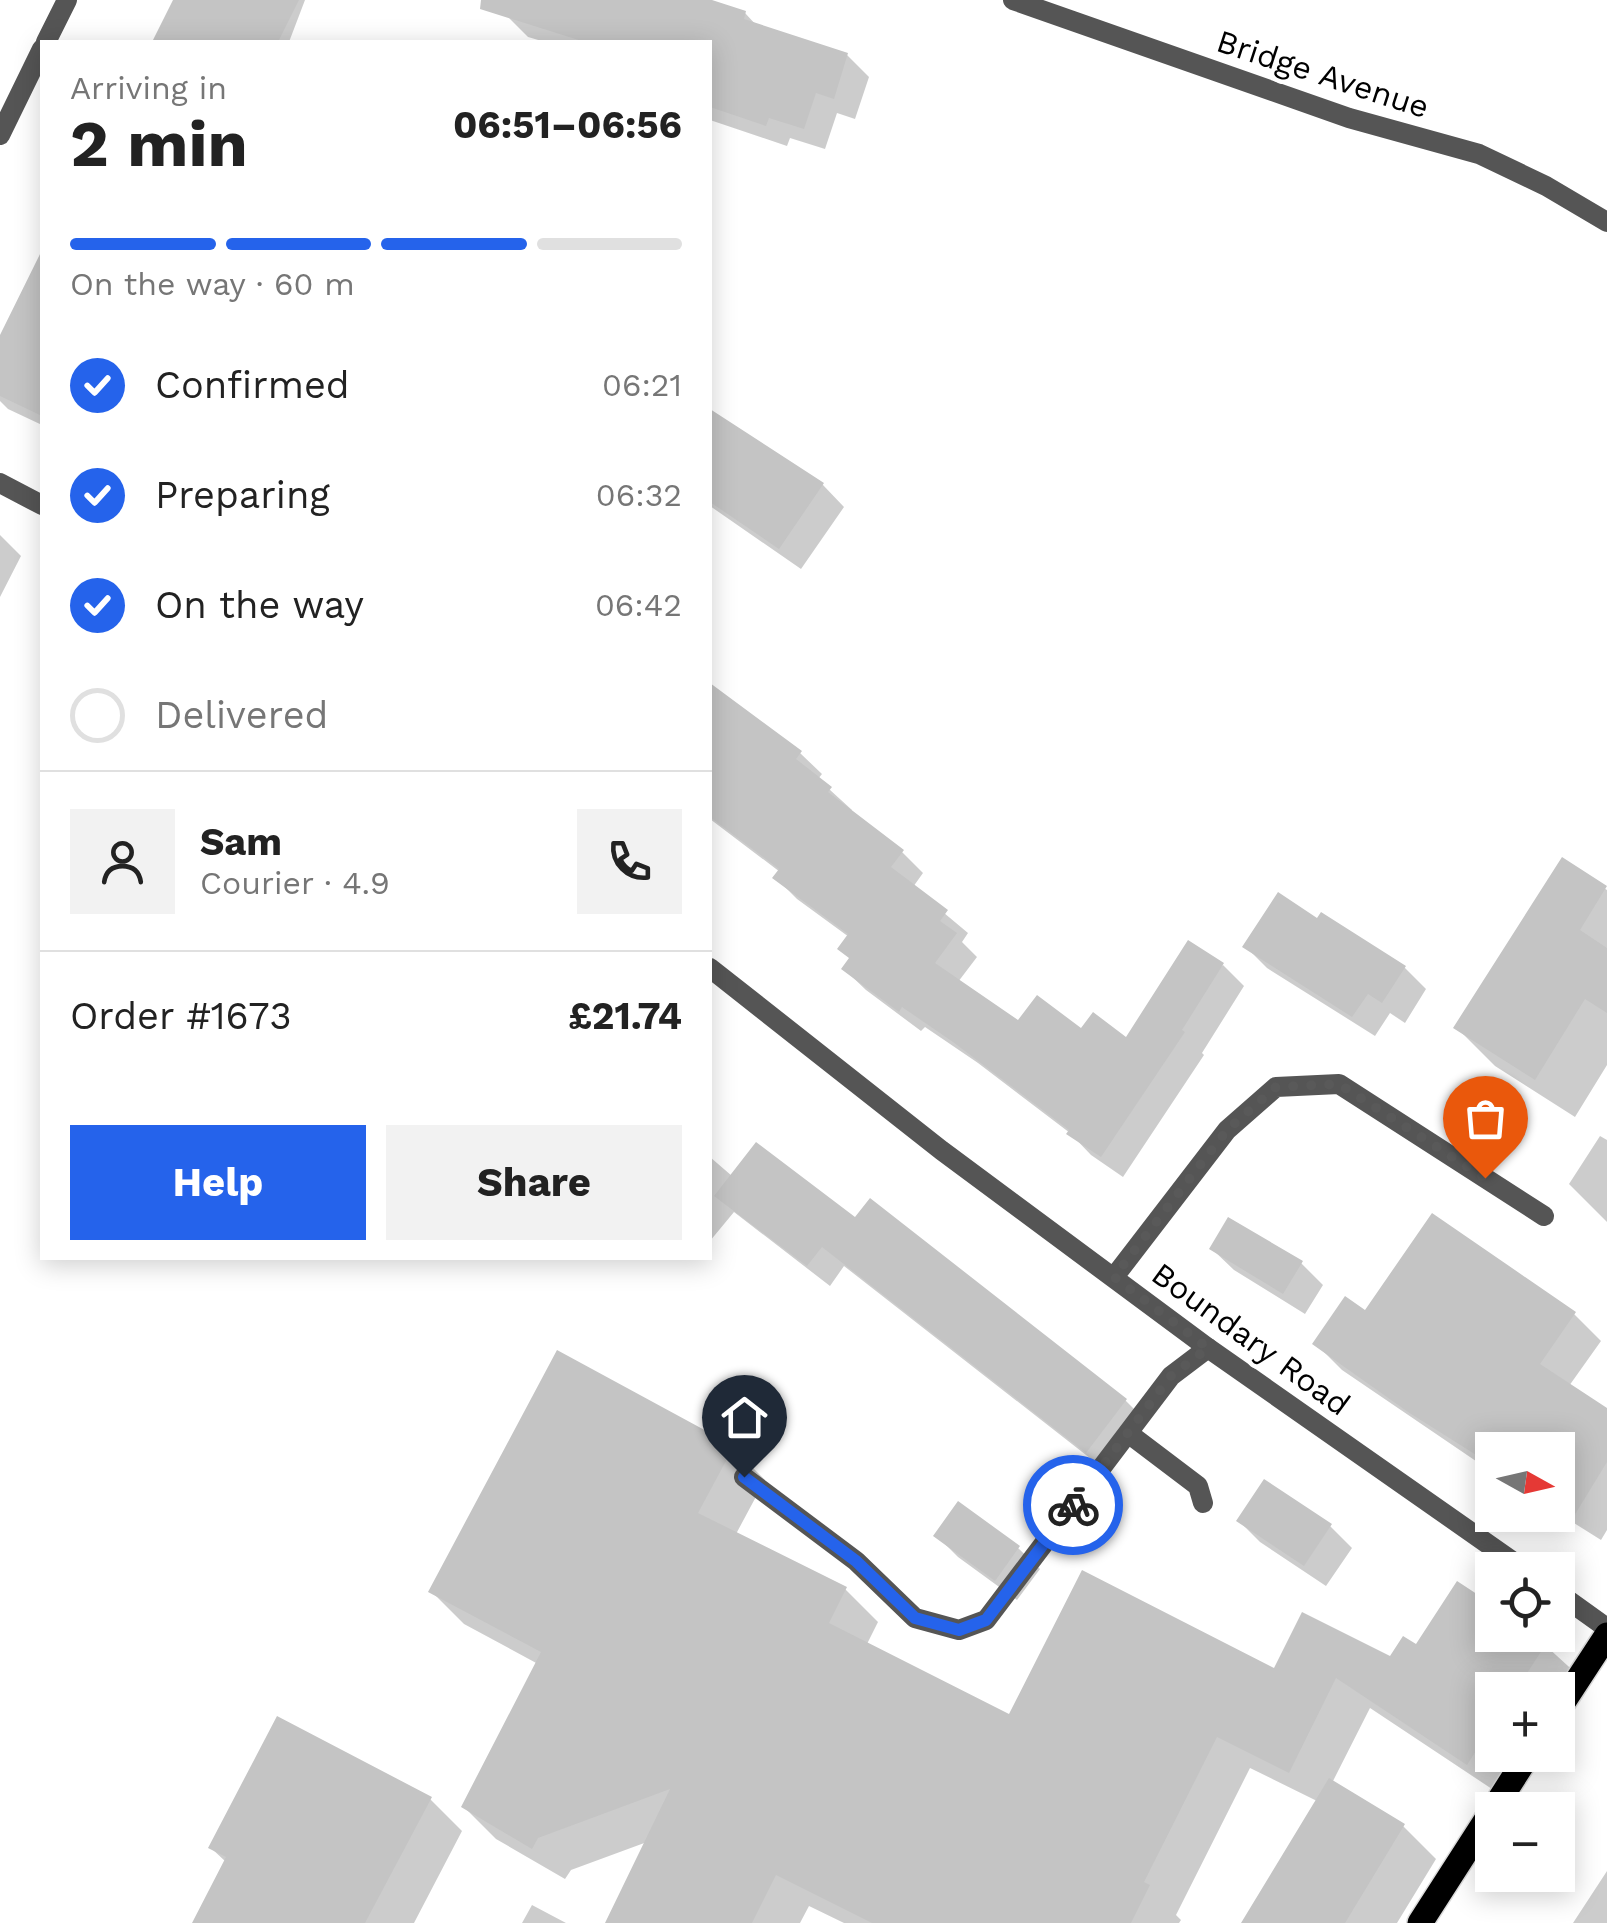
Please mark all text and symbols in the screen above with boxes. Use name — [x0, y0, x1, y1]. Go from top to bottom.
street label: Bridge Avenue — [1212, 22, 1434, 126]
text: Arriving in — [70, 69, 227, 107]
text: 06:51–06:56 — [453, 103, 682, 147]
text: 2 min — [70, 106, 248, 182]
text: On the way · 60 m — [70, 265, 355, 303]
icon: check — [70, 358, 125, 413]
text: Confirmed — [155, 363, 350, 407]
text: 06:21 — [602, 366, 682, 404]
icon: check — [70, 468, 125, 523]
text: Preparing — [155, 473, 330, 517]
text: 06:32 — [596, 476, 682, 514]
icon: check — [70, 578, 125, 633]
text: On the way — [155, 583, 364, 627]
text: 06:42 — [595, 586, 682, 624]
text: Delivered — [155, 693, 328, 737]
button: person — [70, 809, 175, 914]
button: phone — [577, 809, 682, 914]
text: Sam — [200, 820, 282, 864]
text: Courier · 4.9 — [200, 864, 390, 902]
text: Order #1673 — [70, 994, 292, 1038]
text: £21.74 — [568, 994, 682, 1038]
pin — [1443, 1076, 1528, 1179]
icon: bag — [1458, 1091, 1513, 1146]
button: Help — [70, 1125, 366, 1240]
button: Share — [386, 1125, 682, 1240]
street label: Boundary Road — [1145, 1254, 1357, 1424]
pin — [702, 1375, 787, 1478]
icon: home — [717, 1390, 772, 1445]
north arrow — [1475, 1432, 1575, 1532]
map controls — [1475, 1432, 1575, 1892]
courier — [1023, 1455, 1123, 1555]
icon: bike — [1046, 1478, 1101, 1533]
button: locate — [1475, 1552, 1575, 1652]
button: + — [1475, 1672, 1575, 1772]
button: − — [1475, 1792, 1575, 1892]

